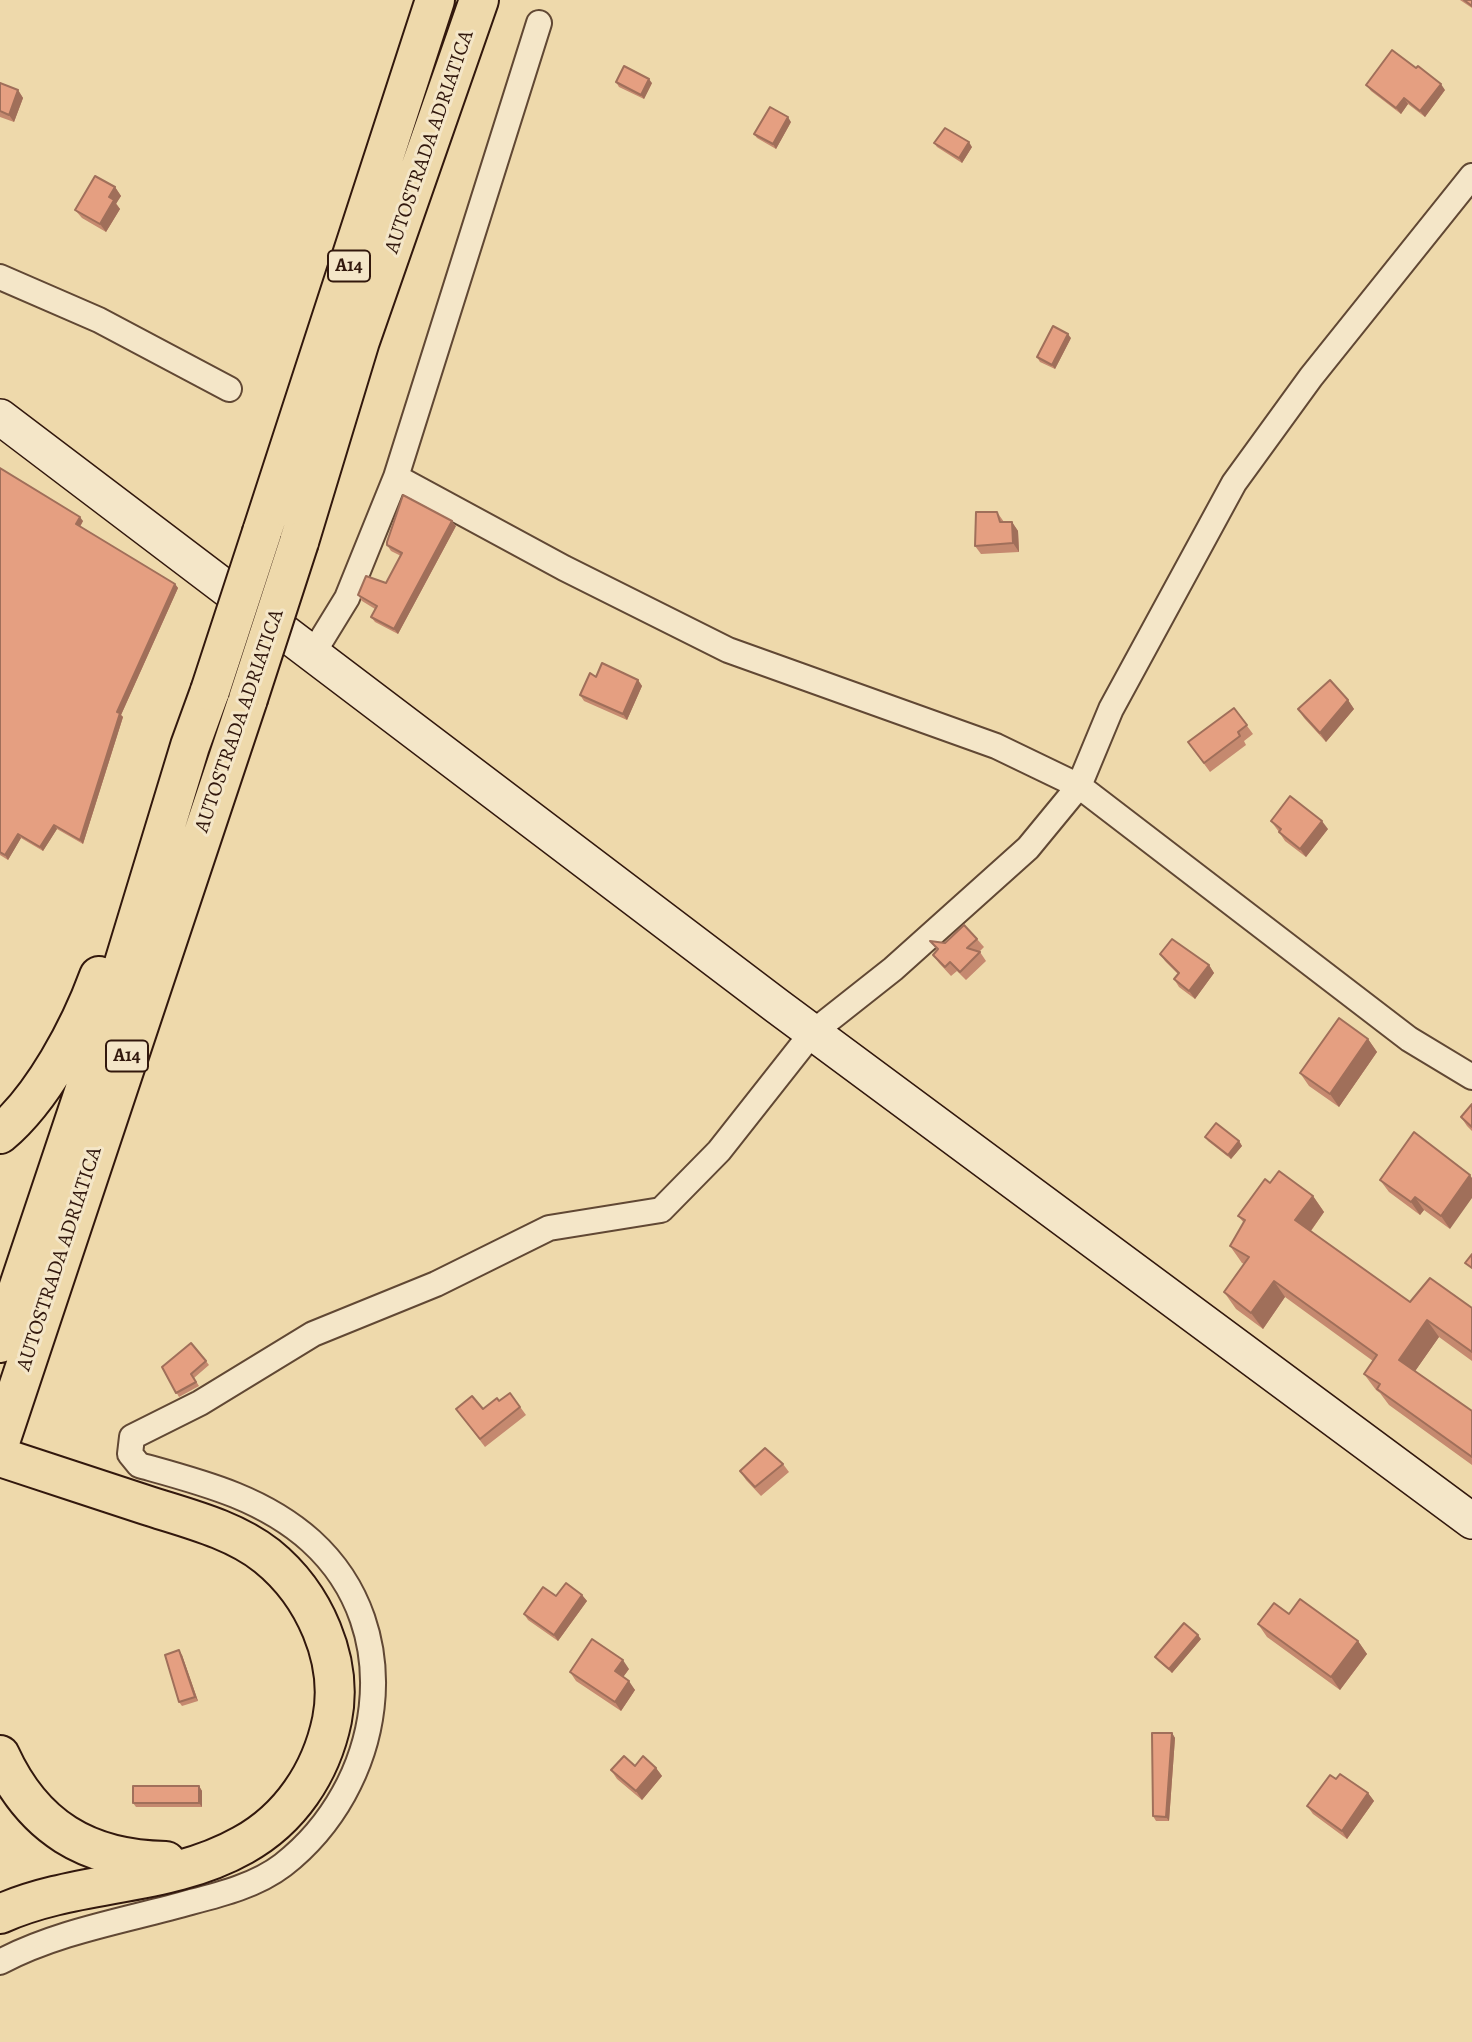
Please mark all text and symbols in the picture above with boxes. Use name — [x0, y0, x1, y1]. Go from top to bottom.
street label: AUTOSTRADA ADRIATICA — [380, 27, 480, 257]
road number: A14 — [328, 250, 370, 282]
street label: AUTOSTRADA ADRIATICA — [190, 606, 290, 836]
road number: A14 — [106, 1040, 148, 1072]
street label: AUTOSTRADA ADRIATICA — [12, 1144, 108, 1374]

